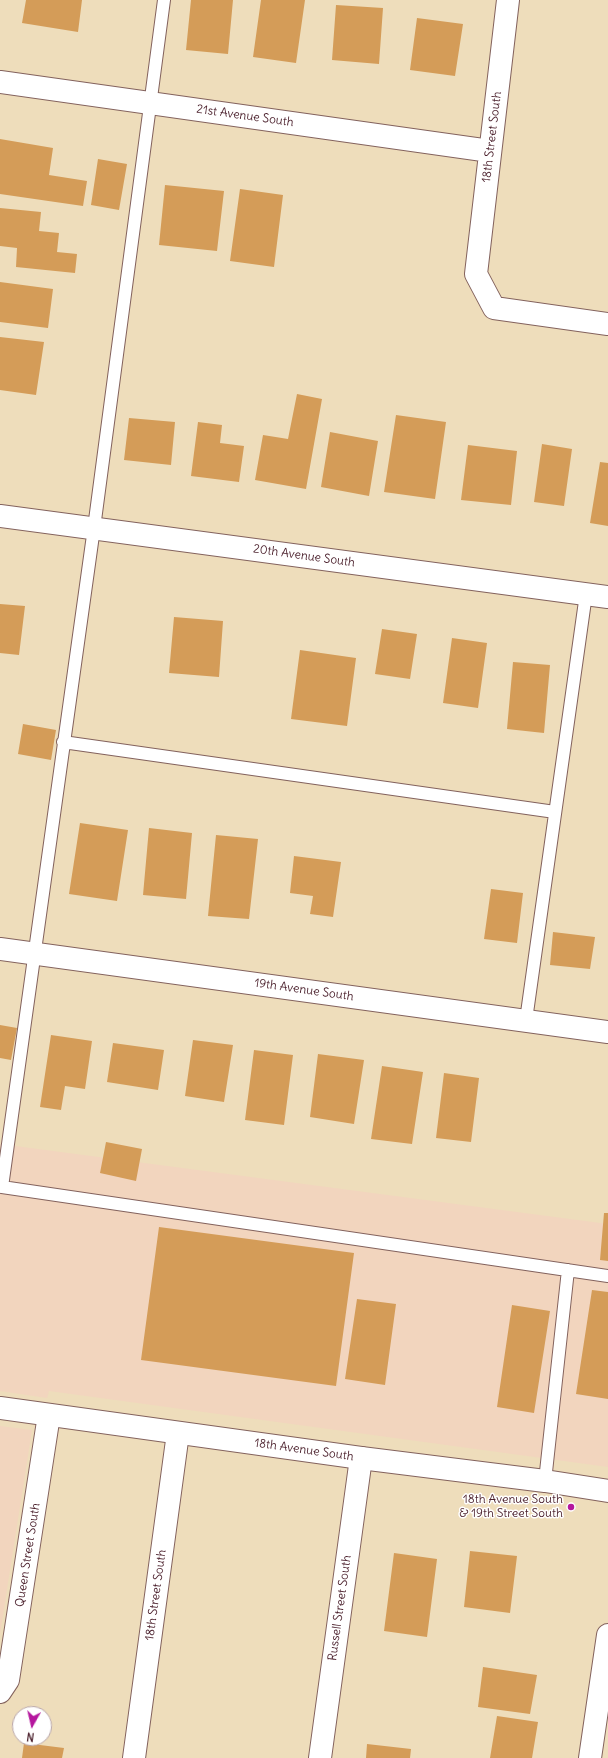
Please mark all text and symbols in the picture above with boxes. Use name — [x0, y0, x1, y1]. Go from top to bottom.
street label: 18th Street South — [479, 91, 505, 183]
street label: 21st Avenue South — [195, 102, 295, 130]
street label: 20th Avenue South — [252, 542, 356, 570]
street label: 19th Avenue South — [254, 976, 354, 1004]
street label: 18th Avenue South — [253, 1436, 355, 1464]
place label: 18th Avenue South & 19th Street South — [459, 1493, 563, 1521]
street label: Queen Street South — [13, 1502, 43, 1608]
marker: 18th Avenue South & 19th Street South — [566, 1502, 576, 1512]
street label: 18th Street South — [142, 1549, 170, 1641]
street label: Russell Street South — [325, 1554, 355, 1662]
north arrow — [12, 1706, 52, 1746]
text: N — [26, 1729, 35, 1744]

